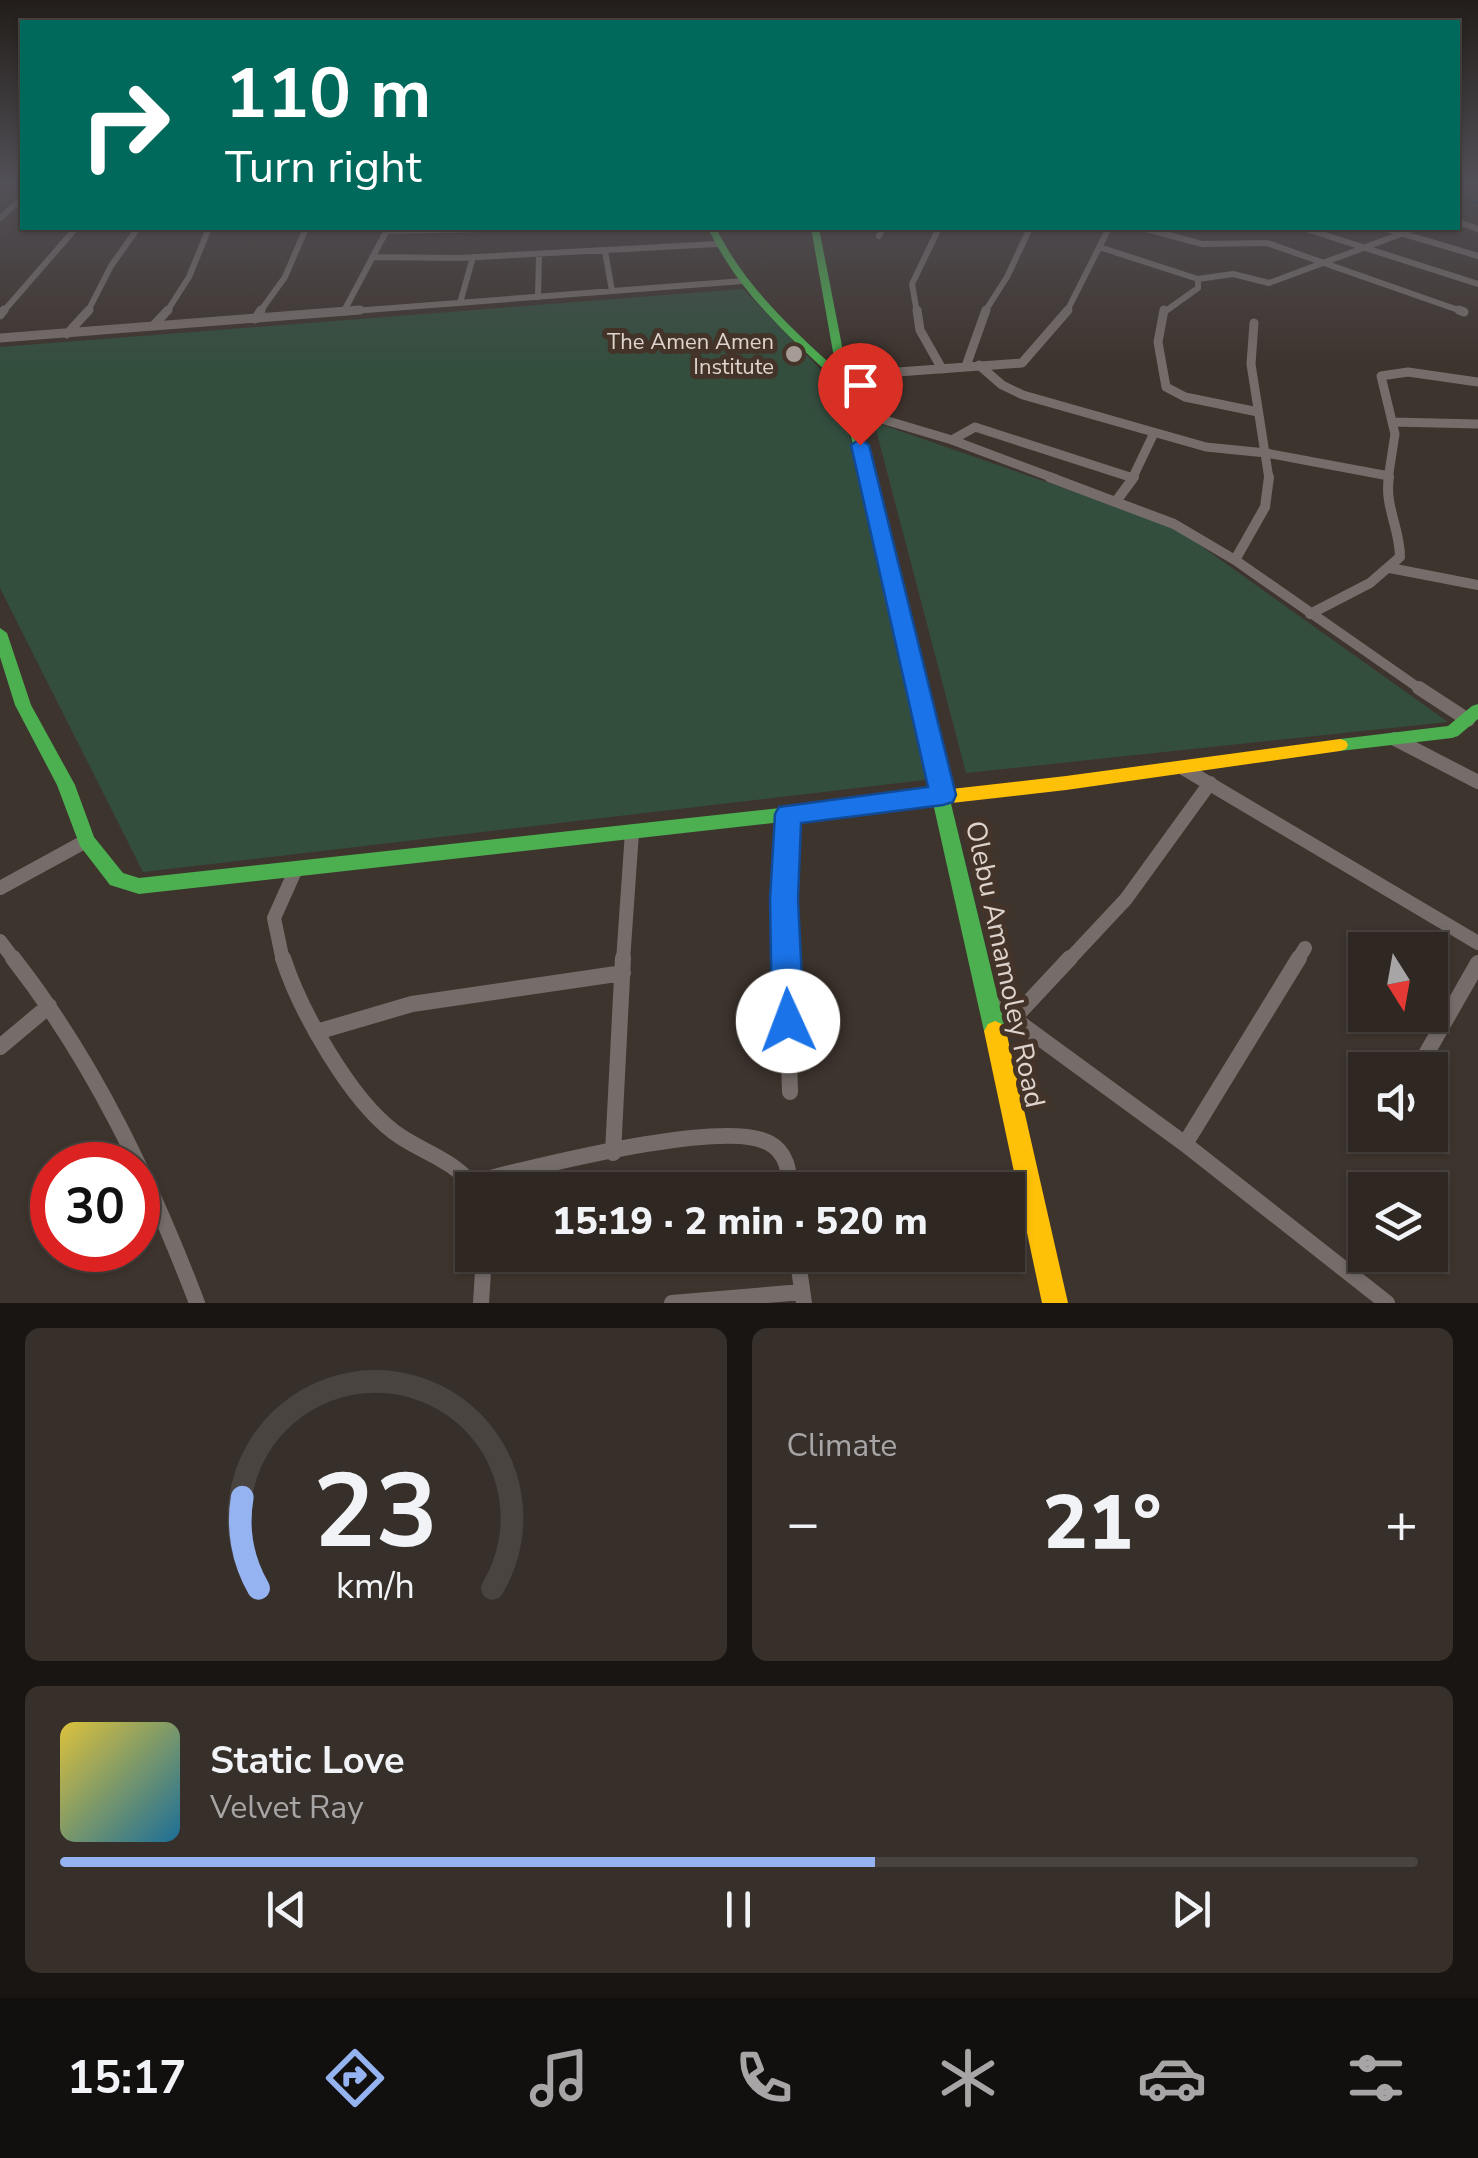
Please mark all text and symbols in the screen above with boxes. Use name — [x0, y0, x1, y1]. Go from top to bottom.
text: 110 m — [225, 46, 431, 142]
icon: right — [60, 60, 190, 190]
text: Turn right — [225, 137, 422, 198]
place label: The Amen Amen Institute — [607, 327, 774, 382]
marker: The Amen Amen Institute — [783, 343, 805, 365]
pin — [818, 343, 903, 446]
icon: arrive — [833, 358, 888, 413]
street label: Olebu Amamoley Road — [956, 817, 1054, 1111]
north arrow — [1348, 932, 1448, 1032]
map controls — [1348, 932, 1448, 1272]
position arrow — [736, 969, 840, 1073]
button: sound — [1348, 1052, 1448, 1152]
speed limit sign: 30 — [30, 1142, 160, 1272]
button: layers — [1348, 1172, 1448, 1272]
text: 15:19 · 2 min · 520 m — [552, 1196, 928, 1247]
text: Climate — [787, 1424, 897, 1467]
text: 23 — [313, 1441, 438, 1583]
text: 21° — [1043, 1472, 1162, 1574]
text: − — [787, 1486, 820, 1561]
text: + — [1385, 1486, 1418, 1561]
text: km/h — [336, 1562, 415, 1611]
text: Static Love — [210, 1735, 405, 1786]
text: Velvet Ray — [210, 1786, 364, 1829]
icon: previous — [259, 1882, 314, 1937]
icon: pause — [711, 1882, 766, 1937]
icon: next — [1164, 1882, 1219, 1937]
icon: directions — [320, 2043, 390, 2113]
icon: music — [524, 2043, 594, 2113]
icon: phone — [729, 2043, 799, 2113]
icon: climate — [933, 2043, 1003, 2113]
icon: car — [1137, 2043, 1207, 2113]
icon: filters — [1341, 2043, 1411, 2113]
text: 15:17 — [67, 2048, 186, 2109]

